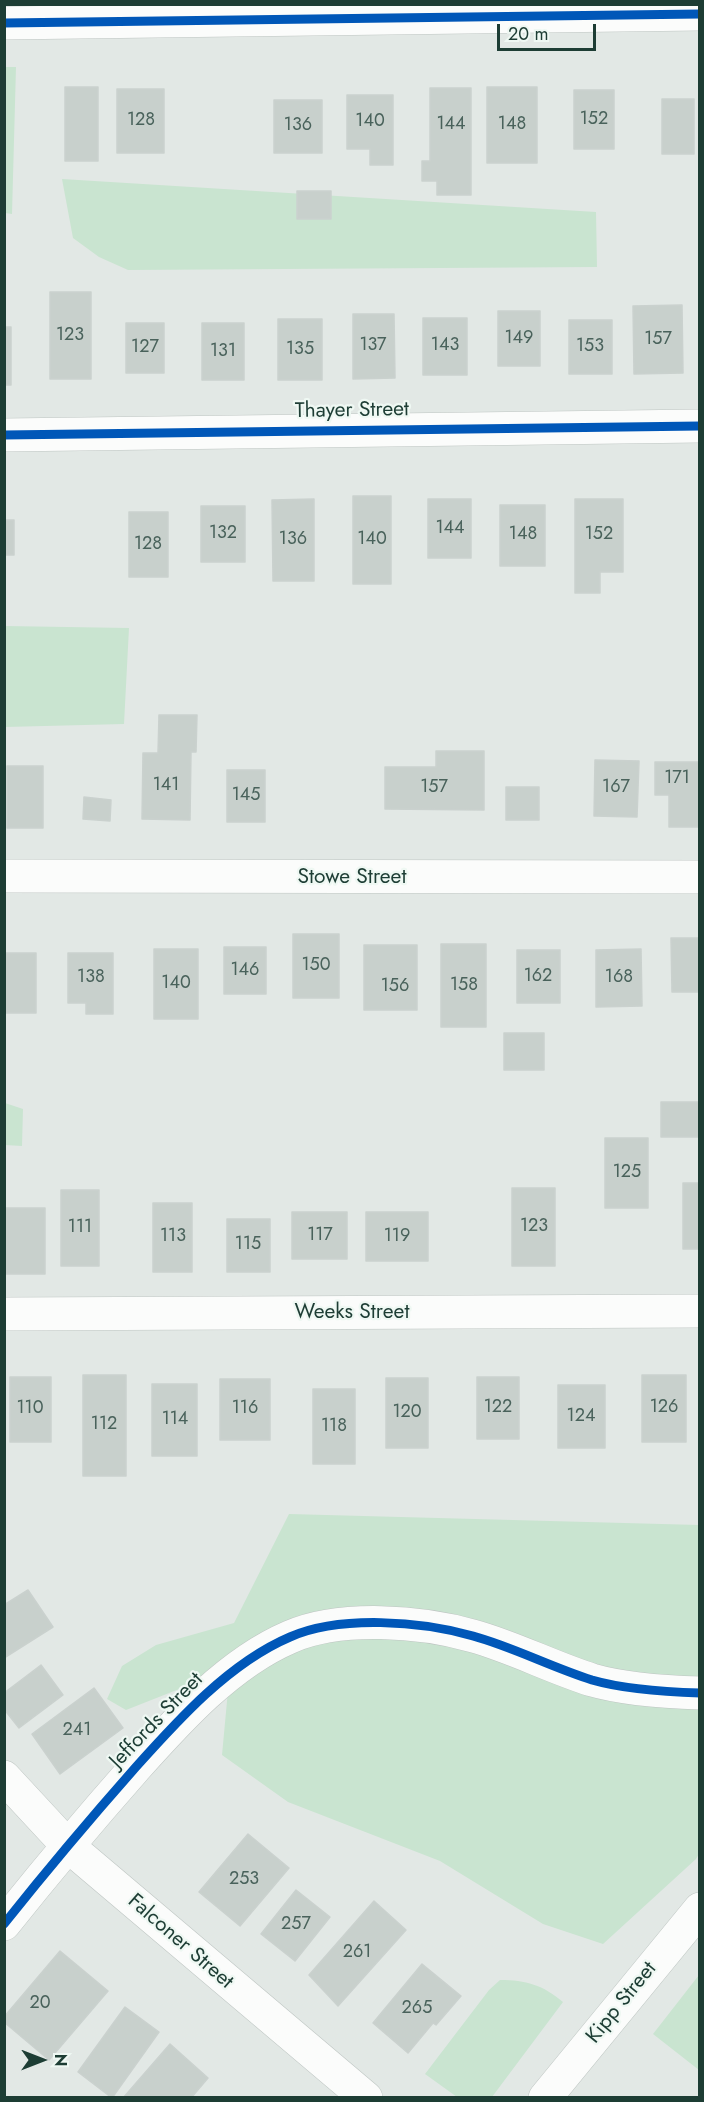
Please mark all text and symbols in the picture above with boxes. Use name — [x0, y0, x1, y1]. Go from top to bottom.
scale bar — [500, 12, 599, 50]
text: 20 m — [508, 21, 548, 47]
house number: 152 — [580, 109, 608, 131]
house number: 128 — [127, 110, 155, 132]
house number: 140 — [355, 111, 385, 133]
house number: 144 — [436, 114, 466, 136]
house number: 148 — [498, 114, 526, 136]
house number: 136 — [284, 115, 312, 137]
house number: 123 — [56, 325, 84, 347]
house number: 149 — [505, 328, 533, 350]
house number: 157 — [644, 329, 672, 351]
house number: 137 — [359, 335, 387, 357]
house number: 143 — [431, 335, 459, 357]
house number: 153 — [576, 336, 604, 358]
house number: 127 — [131, 337, 159, 359]
house number: 135 — [286, 339, 314, 361]
house number: 131 — [210, 341, 236, 363]
street label: Thayer Street — [295, 397, 409, 425]
house number: 144 — [435, 518, 465, 540]
house number: 132 — [209, 523, 237, 545]
house number: 148 — [509, 524, 537, 546]
house number: 152 — [585, 524, 613, 546]
house number: 136 — [279, 529, 307, 551]
house number: 140 — [357, 529, 387, 551]
house number: 128 — [134, 534, 162, 556]
house number: 171 — [664, 768, 690, 790]
house number: 141 — [153, 775, 179, 797]
house number: 157 — [420, 777, 448, 799]
house number: 167 — [602, 777, 630, 799]
house number: 145 — [232, 785, 260, 807]
street label: Stowe Street — [298, 865, 406, 891]
house number: 150 — [301, 955, 331, 977]
house number: 146 — [231, 960, 259, 982]
house number: 162 — [524, 966, 552, 988]
house number: 138 — [77, 967, 105, 989]
house number: 168 — [605, 967, 633, 989]
house number: 140 — [161, 973, 191, 995]
house number: 158 — [450, 975, 478, 997]
house number: 156 — [381, 976, 409, 998]
house number: 125 — [613, 1162, 641, 1184]
house number: 123 — [520, 1216, 548, 1238]
house number: 111 — [68, 1217, 92, 1239]
house number: 117 — [307, 1225, 333, 1247]
house number: 113 — [160, 1226, 186, 1248]
house number: 119 — [384, 1226, 410, 1248]
house number: 115 — [235, 1234, 261, 1256]
street label: Weeks Street — [295, 1300, 409, 1326]
house number: 122 — [484, 1397, 512, 1419]
house number: 126 — [650, 1397, 678, 1419]
house number: 110 — [17, 1398, 43, 1420]
house number: 116 — [232, 1398, 258, 1420]
house number: 120 — [392, 1402, 422, 1424]
house number: 124 — [567, 1406, 595, 1428]
house number: 114 — [162, 1409, 188, 1431]
house number: 112 — [91, 1414, 117, 1436]
house number: 118 — [321, 1416, 347, 1438]
street label: Jeffords Street — [105, 1668, 209, 1774]
house number: 241 — [63, 1720, 91, 1742]
house number: 253 — [229, 1869, 259, 1891]
street label: Falconer Street — [122, 1889, 238, 1995]
house number: 257 — [281, 1914, 311, 1936]
house number: 261 — [343, 1942, 371, 1964]
street label: Kipp Street — [581, 1957, 663, 2049]
house number: 20 — [29, 1993, 51, 2015]
house number: 265 — [402, 1998, 432, 2020]
north arrow — [12, 2030, 72, 2090]
text: N — [49, 2054, 72, 2066]

